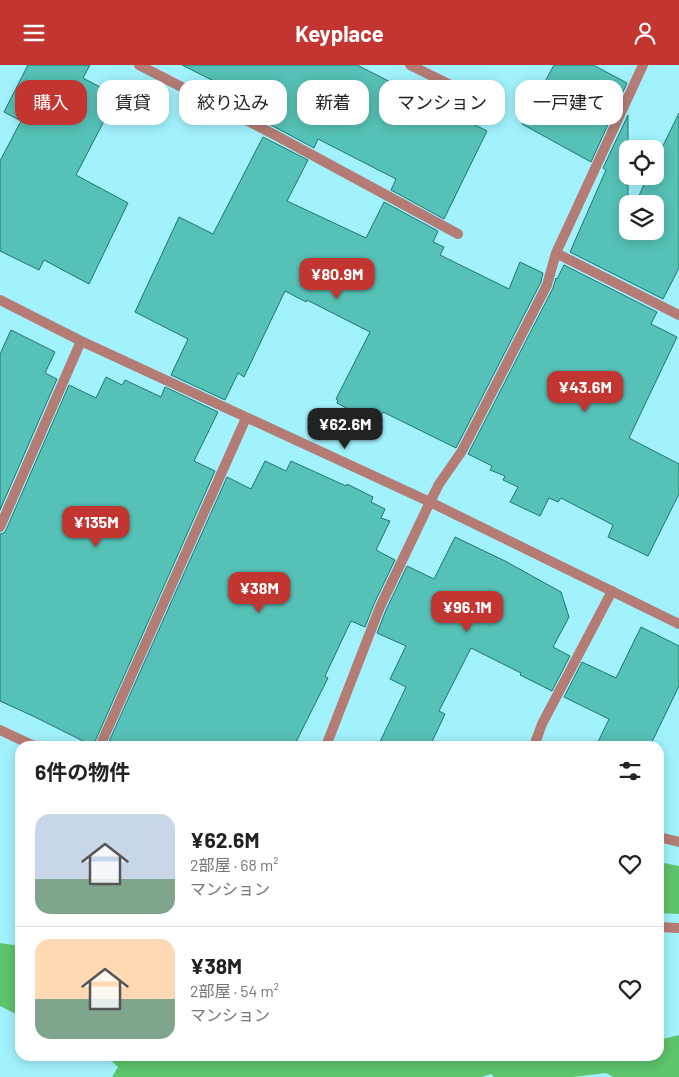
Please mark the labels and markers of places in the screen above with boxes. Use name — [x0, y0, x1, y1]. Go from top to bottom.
pin: ¥80.9M — [296, 257, 378, 300]
pin: ¥43.6M — [544, 371, 626, 413]
pin: ¥62.6M — [304, 407, 386, 450]
pin: ¥135M — [61, 505, 131, 548]
pin: ¥38M — [229, 571, 289, 614]
pin: ¥96.1M — [426, 591, 508, 633]

